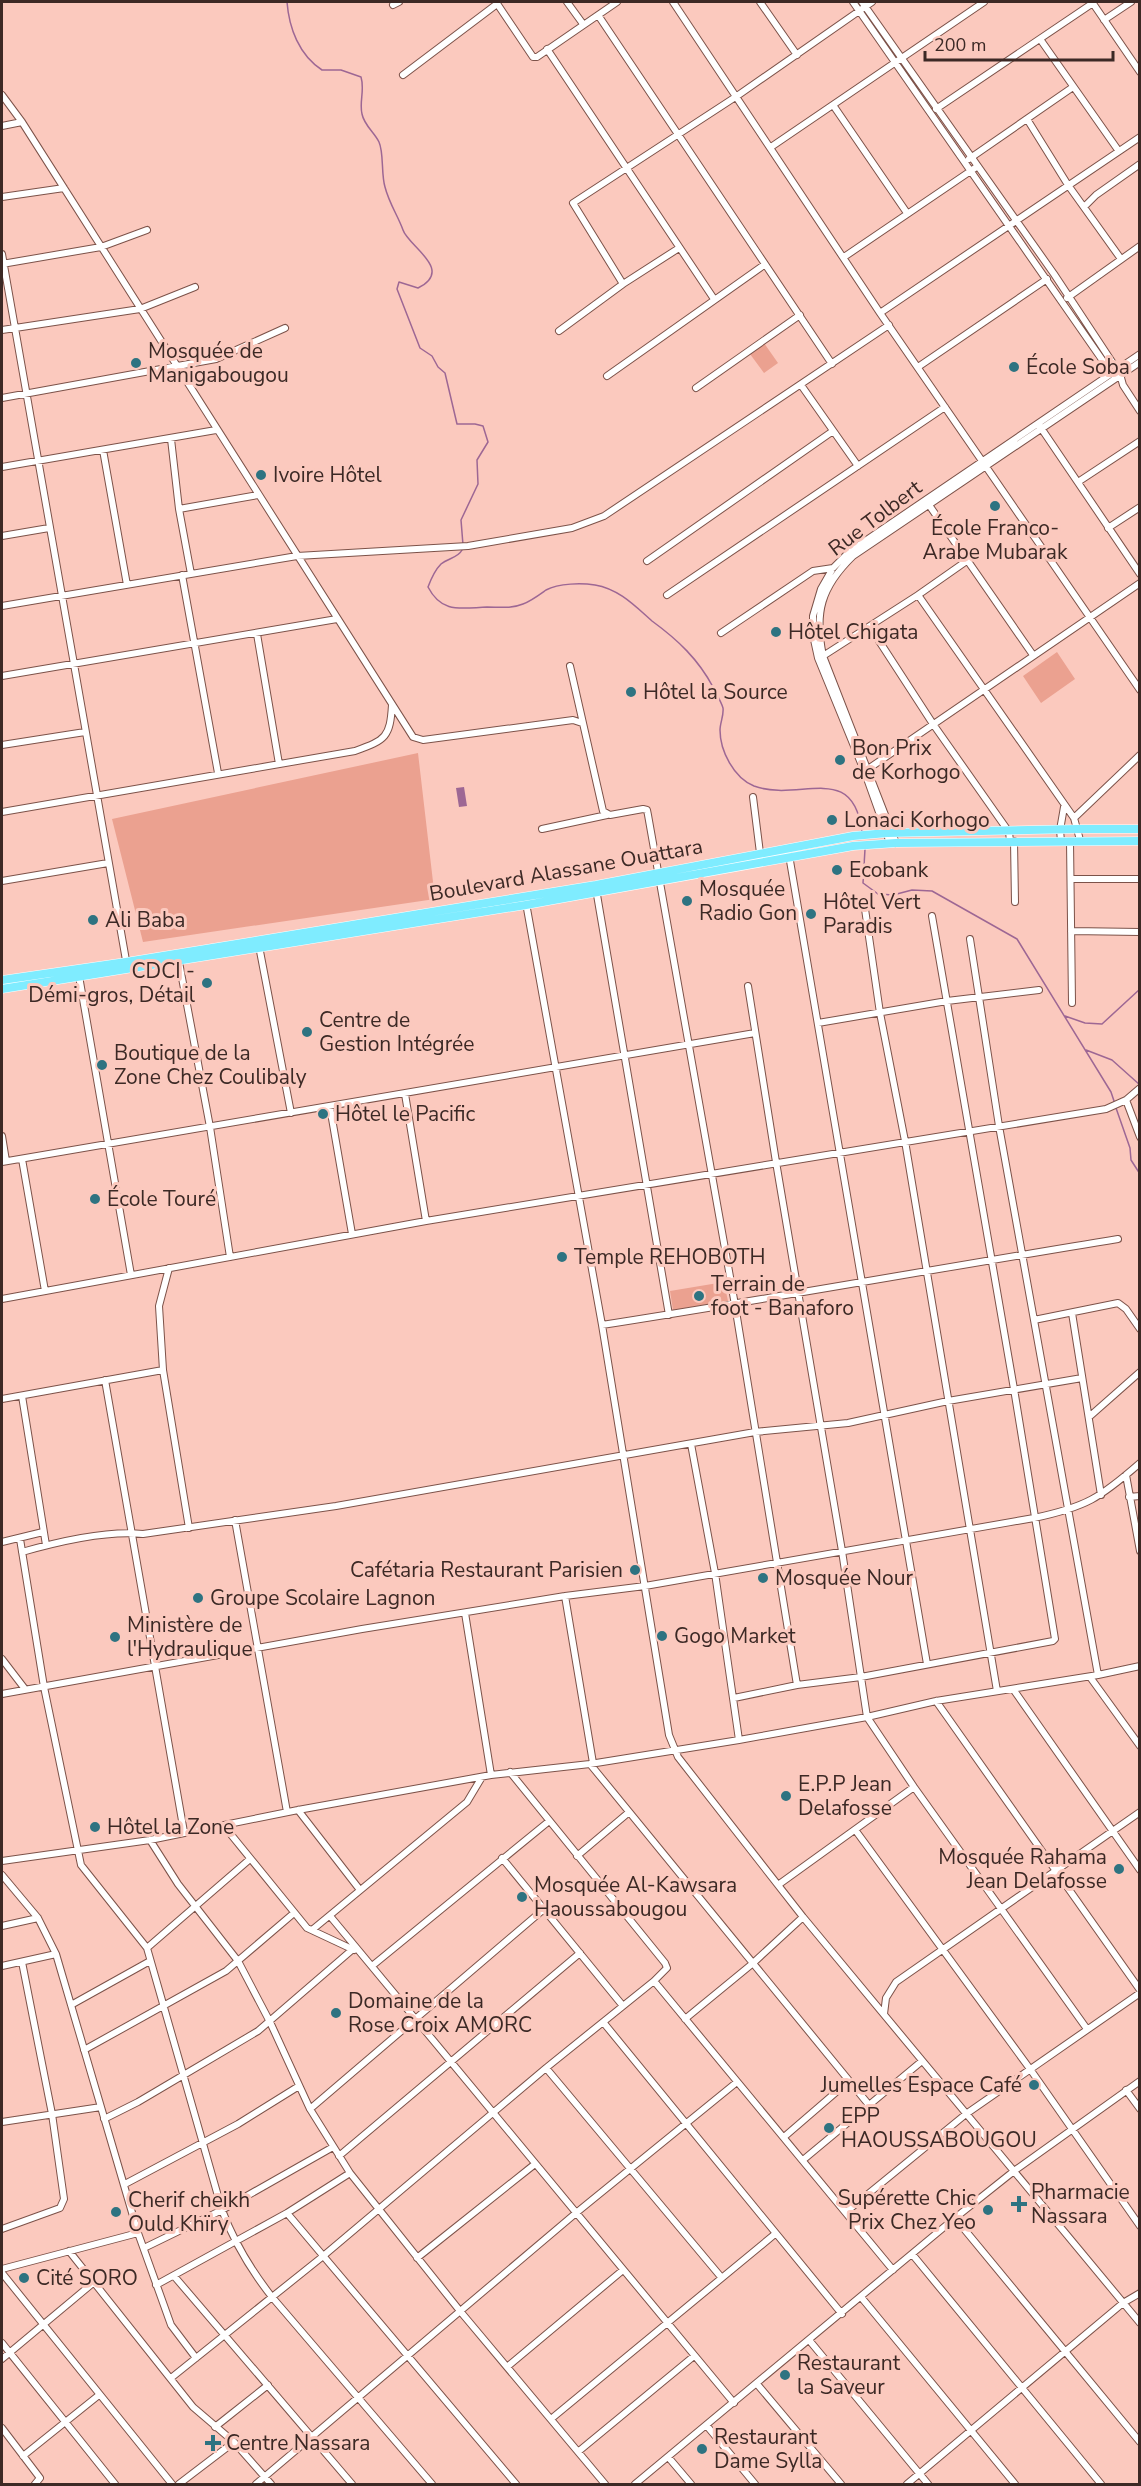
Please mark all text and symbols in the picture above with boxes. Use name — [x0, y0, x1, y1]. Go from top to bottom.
scale bar — [925, 24, 1112, 62]
text: 200 m — [934, 33, 986, 57]
place label: Mosquée de Manigabougou — [148, 337, 289, 389]
place label: École Soba — [1026, 353, 1130, 381]
marker: Mosquée de Manigabougou — [129, 356, 143, 370]
marker: École Soba — [1007, 360, 1021, 374]
place label: Ivoire Hôtel — [273, 461, 383, 489]
marker: Ivoire Hôtel — [254, 468, 268, 482]
street label: Rue Tolbert — [823, 473, 928, 562]
marker: École Franco- Arabe Mubarak — [988, 499, 1002, 513]
place label: École Franco- Arabe Mubarak — [923, 514, 1068, 566]
place label: Hôtel Chigata — [788, 618, 918, 646]
marker: Hôtel Chigata — [769, 625, 783, 639]
place label: Hôtel la Source — [643, 678, 788, 706]
marker: Hôtel la Source — [624, 685, 638, 699]
place label: Bon Prix de Korhogo — [852, 734, 960, 786]
marker: Bon Prix de Korhogo — [833, 753, 847, 767]
place label: Lonaci Korhogo — [844, 806, 990, 834]
marker: Lonaci Korhogo — [825, 813, 839, 827]
street label: Boulevard Alassane Ouattara — [427, 832, 705, 908]
place label: Ecobank — [849, 856, 929, 884]
marker: Ecobank — [830, 863, 844, 877]
place label: Mosquée Radio Gon — [699, 875, 797, 927]
place label: Hôtel Vert Paradis — [823, 888, 921, 940]
marker: Mosquée Radio Gon — [680, 894, 694, 908]
place label: Ali Baba — [105, 906, 186, 934]
marker: Hôtel Vert Paradis — [804, 907, 818, 921]
marker: Ali Baba — [86, 913, 100, 927]
place label: CDCI - Démi-gros, Détail — [28, 957, 196, 1009]
marker: CDCI - Démi-gros, Détail — [200, 976, 214, 990]
place label: Centre de Gestion Intégrée — [319, 1006, 474, 1058]
marker: Centre de Gestion Intégrée — [300, 1025, 314, 1039]
place label: Boutique de la Zone Chez Coulibaly — [114, 1039, 307, 1091]
marker: Boutique de la Zone Chez Coulibaly — [95, 1058, 109, 1072]
place label: Hôtel le Pacific — [335, 1100, 476, 1128]
marker: Hôtel le Pacific — [316, 1107, 330, 1121]
place label: École Touré — [107, 1185, 216, 1213]
marker: École Touré — [88, 1192, 102, 1206]
place label: Temple REHOBOTH — [574, 1243, 766, 1271]
marker: Temple REHOBOTH — [555, 1250, 569, 1264]
place label: Terrain de foot - Banaforo — [711, 1270, 854, 1322]
marker: Terrain de foot - Banaforo — [692, 1289, 706, 1303]
place label: Cafétaria Restaurant Parisien — [350, 1556, 623, 1584]
marker: Cafétaria Restaurant Parisien — [628, 1563, 642, 1577]
place label: Mosquée Nour — [775, 1564, 913, 1592]
marker: Mosquée Nour — [756, 1571, 770, 1585]
place label: Groupe Scolaire Lagnon — [210, 1584, 436, 1612]
marker: Groupe Scolaire Lagnon — [191, 1591, 205, 1605]
place label: Ministère de l'Hydraulique — [127, 1611, 253, 1663]
place label: Gogo Market — [674, 1622, 796, 1650]
marker: Gogo Market — [655, 1629, 669, 1643]
marker: Ministère de l'Hydraulique — [108, 1630, 122, 1644]
place label: E.P.P Jean Delafosse — [798, 1770, 892, 1822]
marker: E.P.P Jean Delafosse — [779, 1789, 793, 1803]
place label: Hôtel la Zone — [107, 1813, 234, 1841]
marker: Hôtel la Zone — [88, 1820, 102, 1834]
place label: Mosquée Rahama Jean Delafosse — [938, 1843, 1107, 1895]
marker: Mosquée Rahama Jean Delafosse — [1112, 1862, 1126, 1876]
place label: Mosquée Al-Kawsara Haoussabougou — [534, 1871, 737, 1923]
marker: Mosquée Al-Kawsara Haoussabougou — [515, 1890, 529, 1904]
place label: Domaine de la Rose Croix AMORC — [348, 1987, 532, 2039]
marker: Domaine de la Rose Croix AMORC — [329, 2006, 343, 2020]
place label: Jumelles Espace Café — [820, 2071, 1022, 2099]
marker: Jumelles Espace Café — [1027, 2078, 1041, 2092]
place label: EPP HAOUSSABOUGOU — [841, 2102, 1037, 2154]
marker: EPP HAOUSSABOUGOU — [822, 2121, 836, 2135]
place label: Pharmacie Nassara — [1031, 2178, 1130, 2230]
place label: Supérette Chic Prix Chez Yeo — [838, 2184, 976, 2236]
place label: Cherif cheikh Ould Khïry — [128, 2186, 250, 2238]
marker: Pharmacie Nassara — [1012, 2197, 1026, 2211]
marker: Supérette Chic Prix Chez Yeo — [981, 2203, 995, 2217]
marker: Cherif cheikh Ould Khïry — [109, 2205, 123, 2219]
place label: Cité SORO — [36, 2264, 138, 2292]
marker: Cité SORO — [17, 2271, 31, 2285]
place label: Restaurant la Saveur — [797, 2349, 901, 2401]
marker: Restaurant la Saveur — [778, 2368, 792, 2382]
place label: Restaurant Dame Sylla — [714, 2423, 822, 2475]
place label: Centre Nassara — [226, 2429, 370, 2457]
marker: Centre Nassara — [204, 2434, 222, 2452]
marker: Restaurant Dame Sylla — [695, 2442, 709, 2456]

